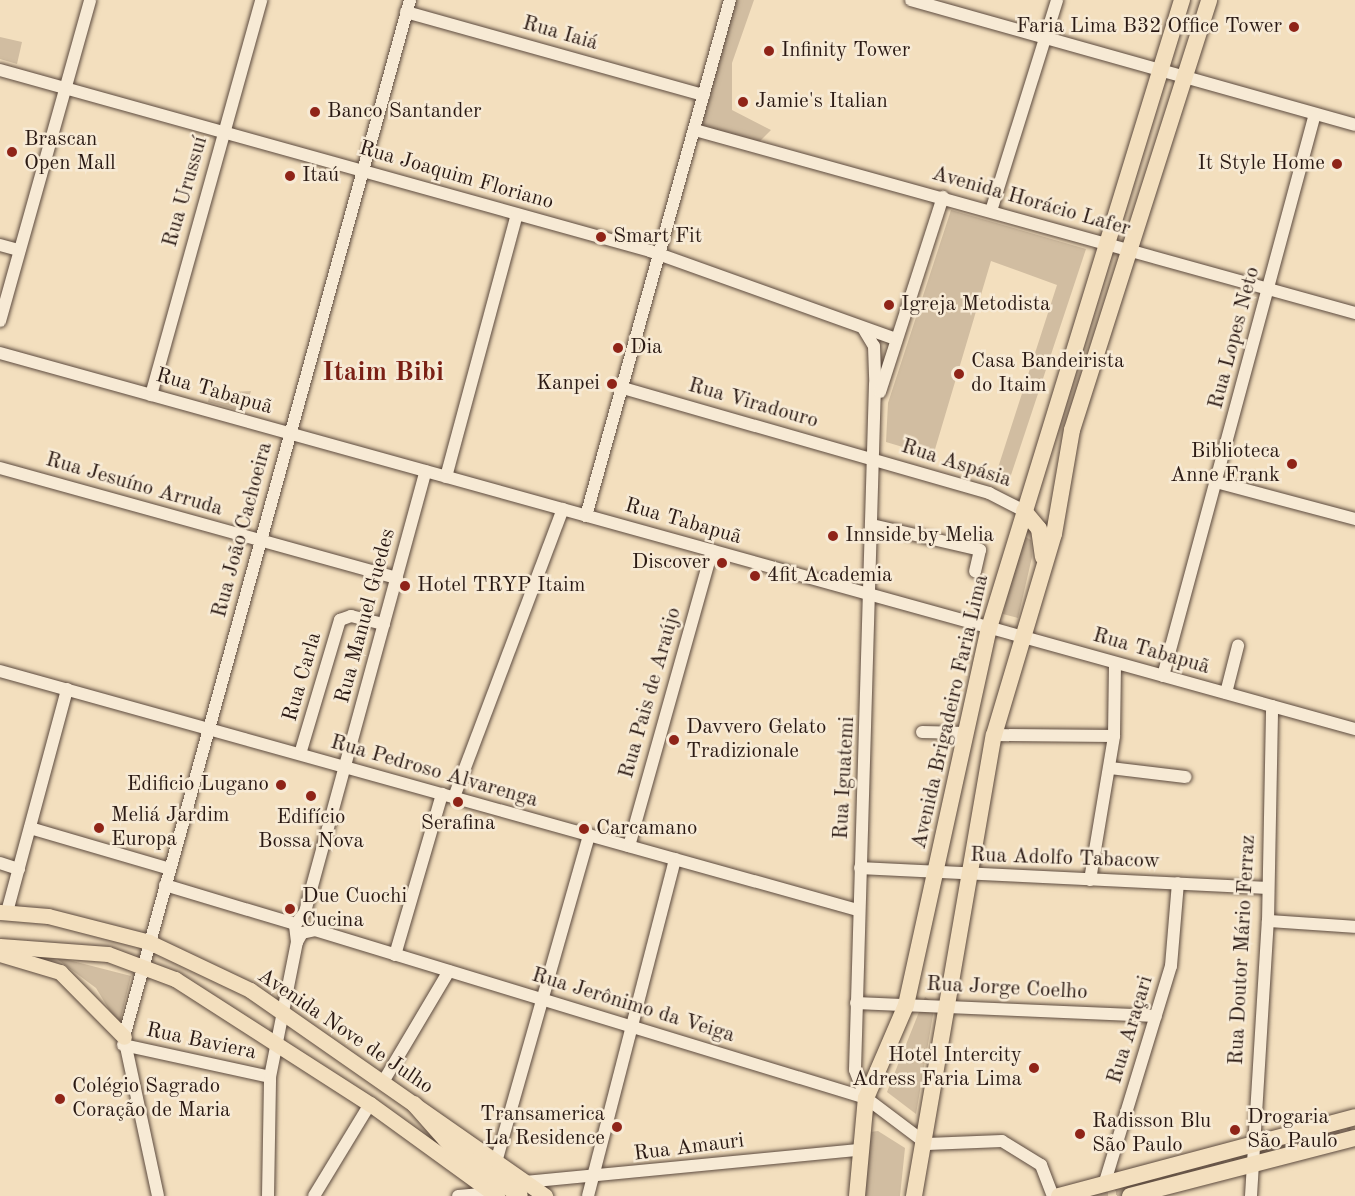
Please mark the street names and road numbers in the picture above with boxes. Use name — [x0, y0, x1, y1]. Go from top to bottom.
street label: Rua Iaiá — [519, 11, 601, 57]
street label: Rua Urussuí — [158, 134, 214, 250]
street label: Rua Joaquim Floriano — [356, 136, 556, 216]
street label: Avenida Horácio Lafer — [929, 162, 1133, 242]
street label: Rua Lopes Neto — [1204, 264, 1266, 412]
street label: Rua Tabapuã — [153, 363, 275, 421]
street label: Rua Viradouro — [685, 373, 821, 435]
street label: Rua Aspásia — [898, 434, 1014, 494]
street label: Rua João Cachoeira — [207, 439, 279, 621]
street label: Rua Jesuíno Arruda — [43, 448, 225, 522]
street label: Rua Tabapuã — [622, 493, 744, 551]
street label: Rua Manuel Guedes — [331, 526, 401, 706]
street label: Avenida Brigadeiro Faria Lima — [907, 572, 995, 852]
street label: Rua Pais de Araújo — [615, 605, 687, 781]
street label: Rua Tabapuã — [1090, 623, 1212, 681]
street label: Rua Carla — [278, 630, 328, 724]
street label: Rua Iguatemi — [829, 716, 861, 840]
street label: Rua Pedroso Alvarenga — [327, 730, 541, 814]
street label: Rua Doutor Mário Ferraz — [1224, 834, 1262, 1066]
street label: Rua Adolfo Tabacow — [970, 843, 1160, 875]
street label: Rua Jerônimo da Veiga — [528, 963, 738, 1049]
street label: Avenida Nove de Julho — [252, 964, 438, 1100]
street label: Rua Jorge Coelho — [926, 972, 1088, 1006]
street label: Rua Araçari — [1103, 973, 1159, 1087]
street label: Rua Baviera — [144, 1018, 258, 1066]
street label: Rua Amauri — [632, 1129, 746, 1167]

